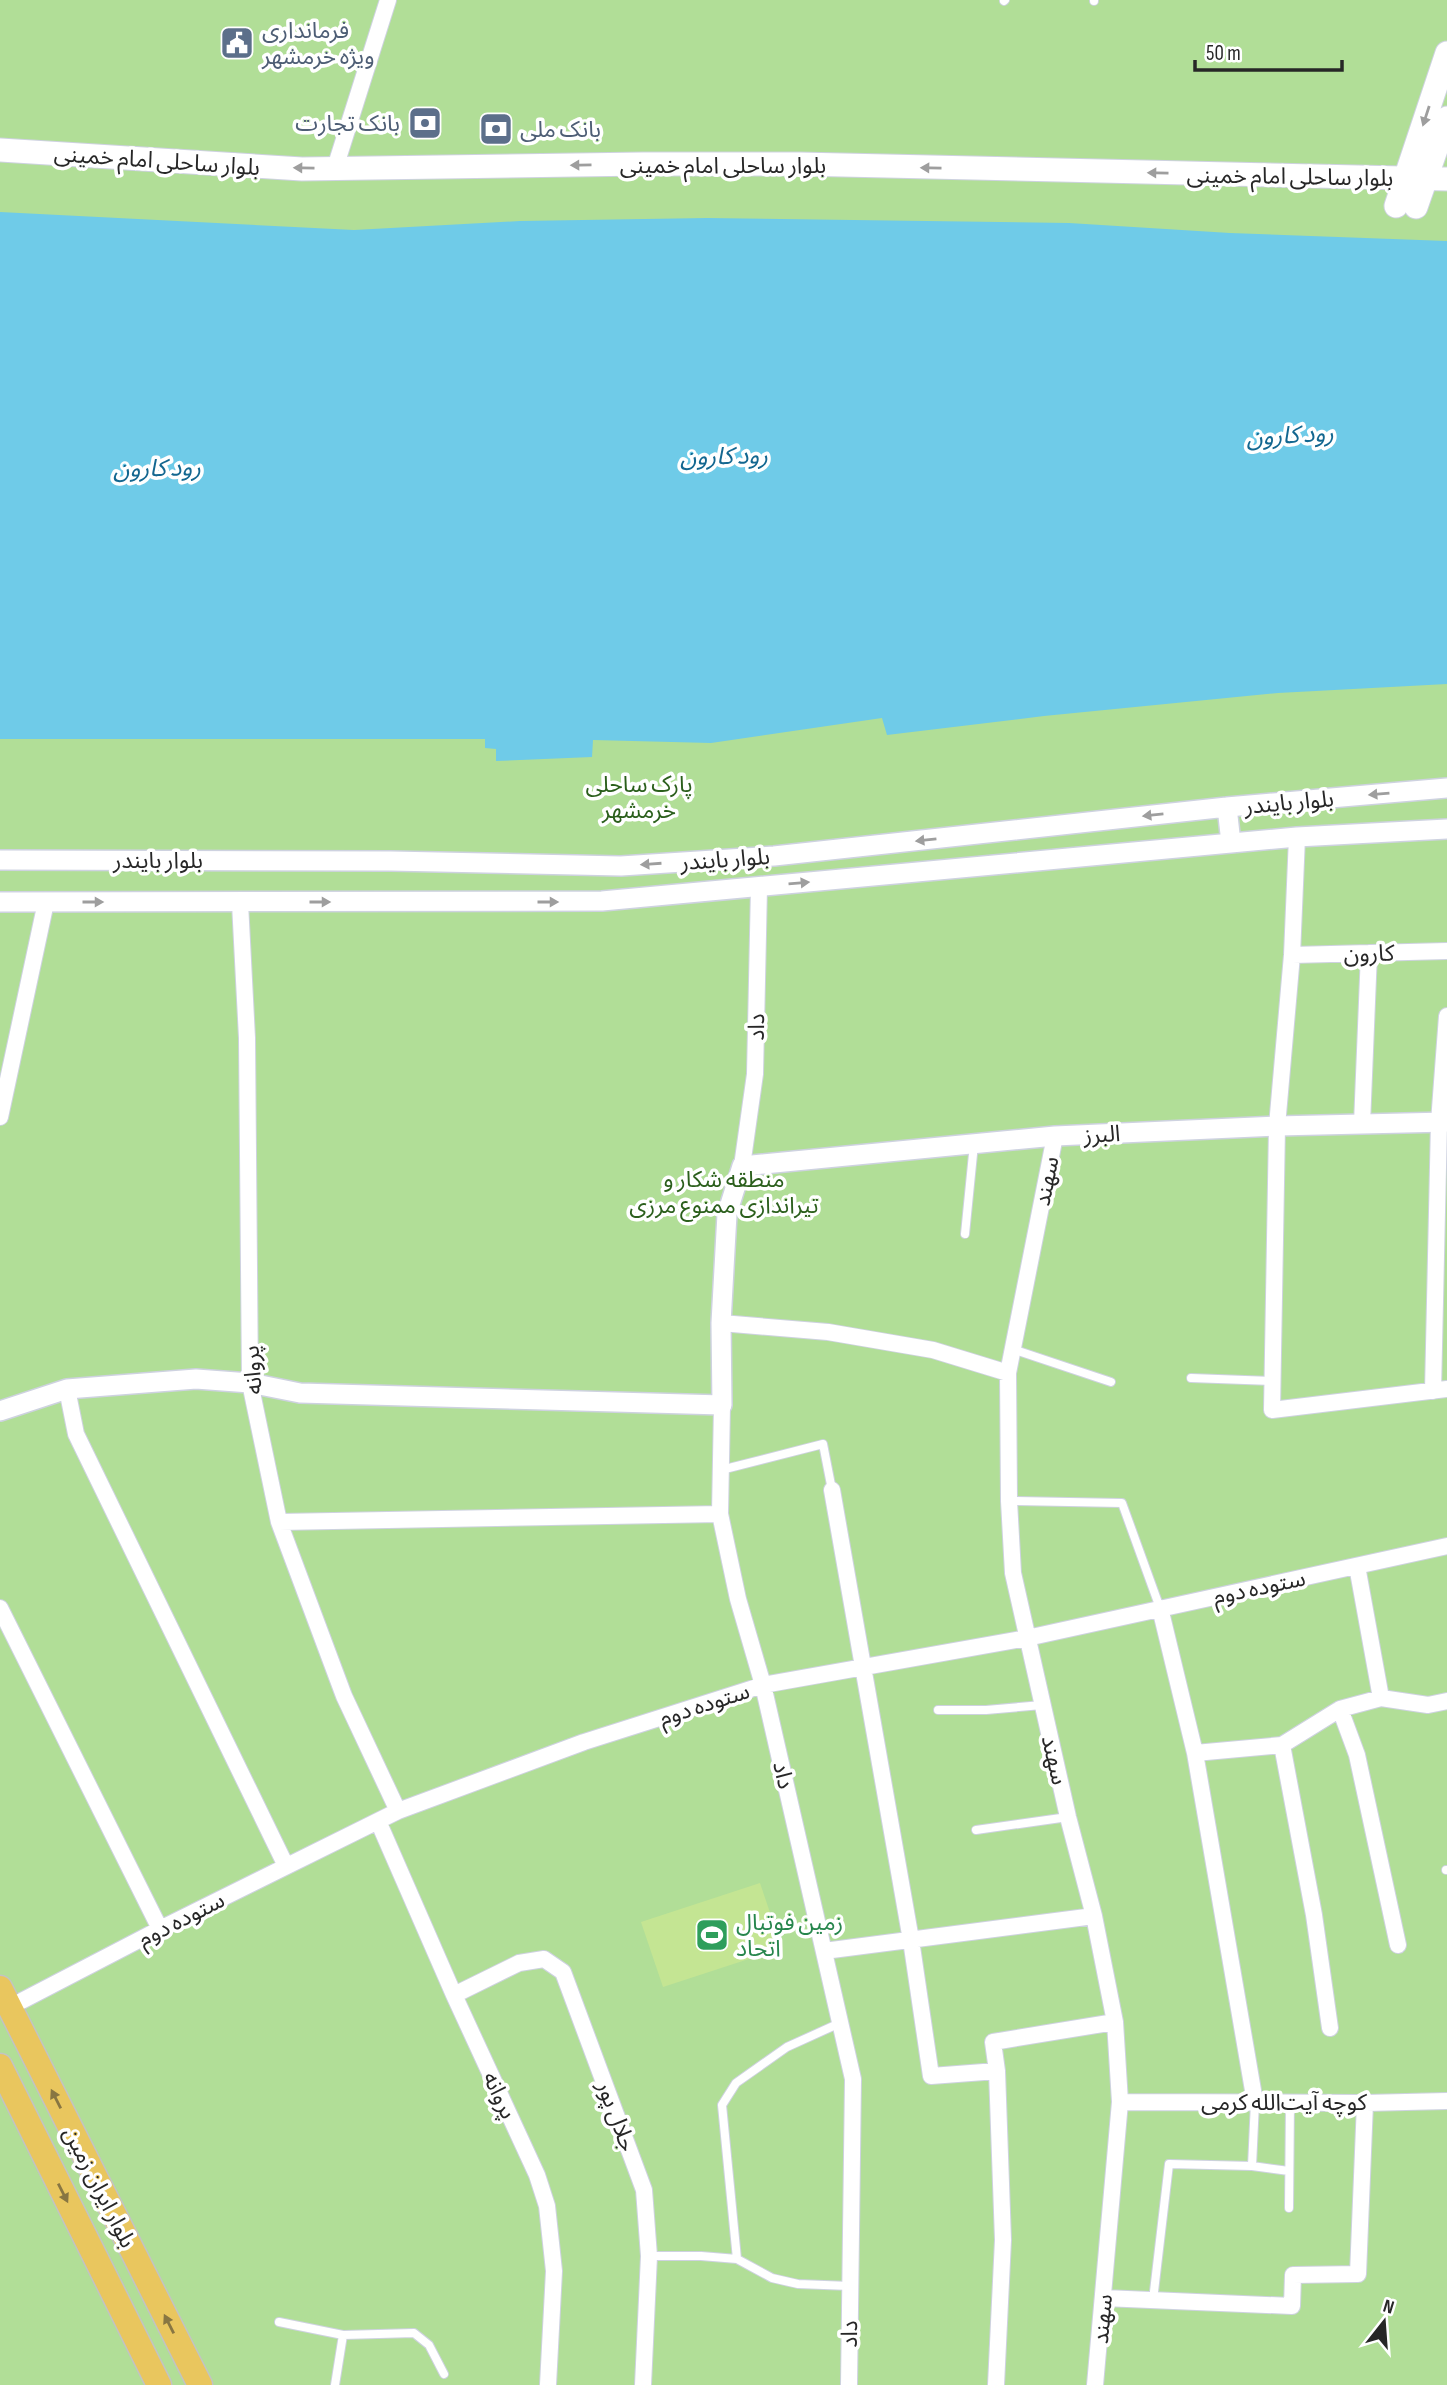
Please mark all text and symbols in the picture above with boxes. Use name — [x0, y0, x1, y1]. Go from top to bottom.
place label: فرمانداری ویژه خرمشهر — [261, 17, 374, 71]
public building icon: فرمانداری ویژه خرمشهر — [218, 24, 256, 62]
scale bar — [1195, 28, 1342, 72]
text: 50 m — [1206, 41, 1241, 66]
bank icon: بانک تجارت — [406, 104, 444, 142]
one-way arrow — [1420, 106, 1431, 127]
place label: بانک تجارت — [295, 110, 400, 138]
bank icon: بانک ملی — [477, 110, 515, 148]
place label: بانک ملی — [520, 116, 601, 144]
street label: بلوار ساحلی امام خمینی — [53, 140, 261, 185]
street label: بلوار ساحلی امام خمینی — [620, 152, 826, 183]
one-way arrow — [570, 159, 592, 170]
street label: بلوار ساحلی امام خمینی — [1186, 161, 1393, 196]
one-way arrow — [293, 162, 315, 174]
one-way arrow — [920, 162, 942, 173]
one-way arrow — [1147, 167, 1169, 179]
water label: رود کارون — [1246, 419, 1335, 452]
water label: رود کارون — [680, 441, 768, 472]
water label: رود کارون — [113, 453, 201, 484]
park label: پارک ساحلی خرمشهر — [585, 771, 693, 825]
street label: بلوار بایندر — [1242, 785, 1335, 821]
one-way arrow — [1368, 789, 1390, 800]
one-way arrow — [1141, 810, 1163, 821]
one-way arrow — [915, 834, 937, 845]
street label: بلوار بایندر — [678, 843, 771, 877]
street label: بلوار بایندر — [112, 847, 203, 875]
one-way arrow — [640, 859, 662, 870]
one-way arrow — [788, 877, 810, 888]
one-way arrow — [82, 896, 104, 908]
one-way arrow — [537, 896, 559, 907]
one-way arrow — [309, 897, 331, 908]
street label: کارون — [1343, 940, 1395, 968]
street label: داد — [743, 1013, 771, 1041]
street label: البرز — [1082, 1120, 1121, 1150]
street label: سهند — [1028, 1154, 1065, 1208]
park label: منطقه شکار و تیراندازی ممنوع مرزی — [629, 1166, 819, 1222]
street label: پروانه — [237, 1344, 269, 1395]
street label: ستوده دوم — [1210, 1565, 1309, 1614]
street label: ستوده دوم — [655, 1677, 754, 1736]
street label: سهند — [1035, 1733, 1073, 1788]
street label: داد — [766, 1759, 800, 1792]
street label: ستوده دوم — [133, 1886, 231, 1956]
place label: زمین فوتبال اتحاد — [736, 1909, 843, 1963]
sports icon: زمین فوتبال اتحاد — [693, 1916, 731, 1954]
street label: پروانه — [476, 2067, 522, 2124]
street label: جلال پور — [590, 2076, 642, 2156]
one-way arrow — [50, 2089, 61, 2109]
street label: کوچه آیت‌الله کرمی — [1201, 2089, 1368, 2117]
street label: بلوار ایران زمین — [57, 2122, 142, 2253]
one-way arrow — [58, 2183, 69, 2203]
north arrow — [1349, 2287, 1419, 2357]
street label: سهند — [1087, 2293, 1119, 2345]
text: N — [1380, 2295, 1397, 2320]
one-way arrow — [163, 2314, 175, 2334]
street label: داد — [836, 2320, 864, 2348]

